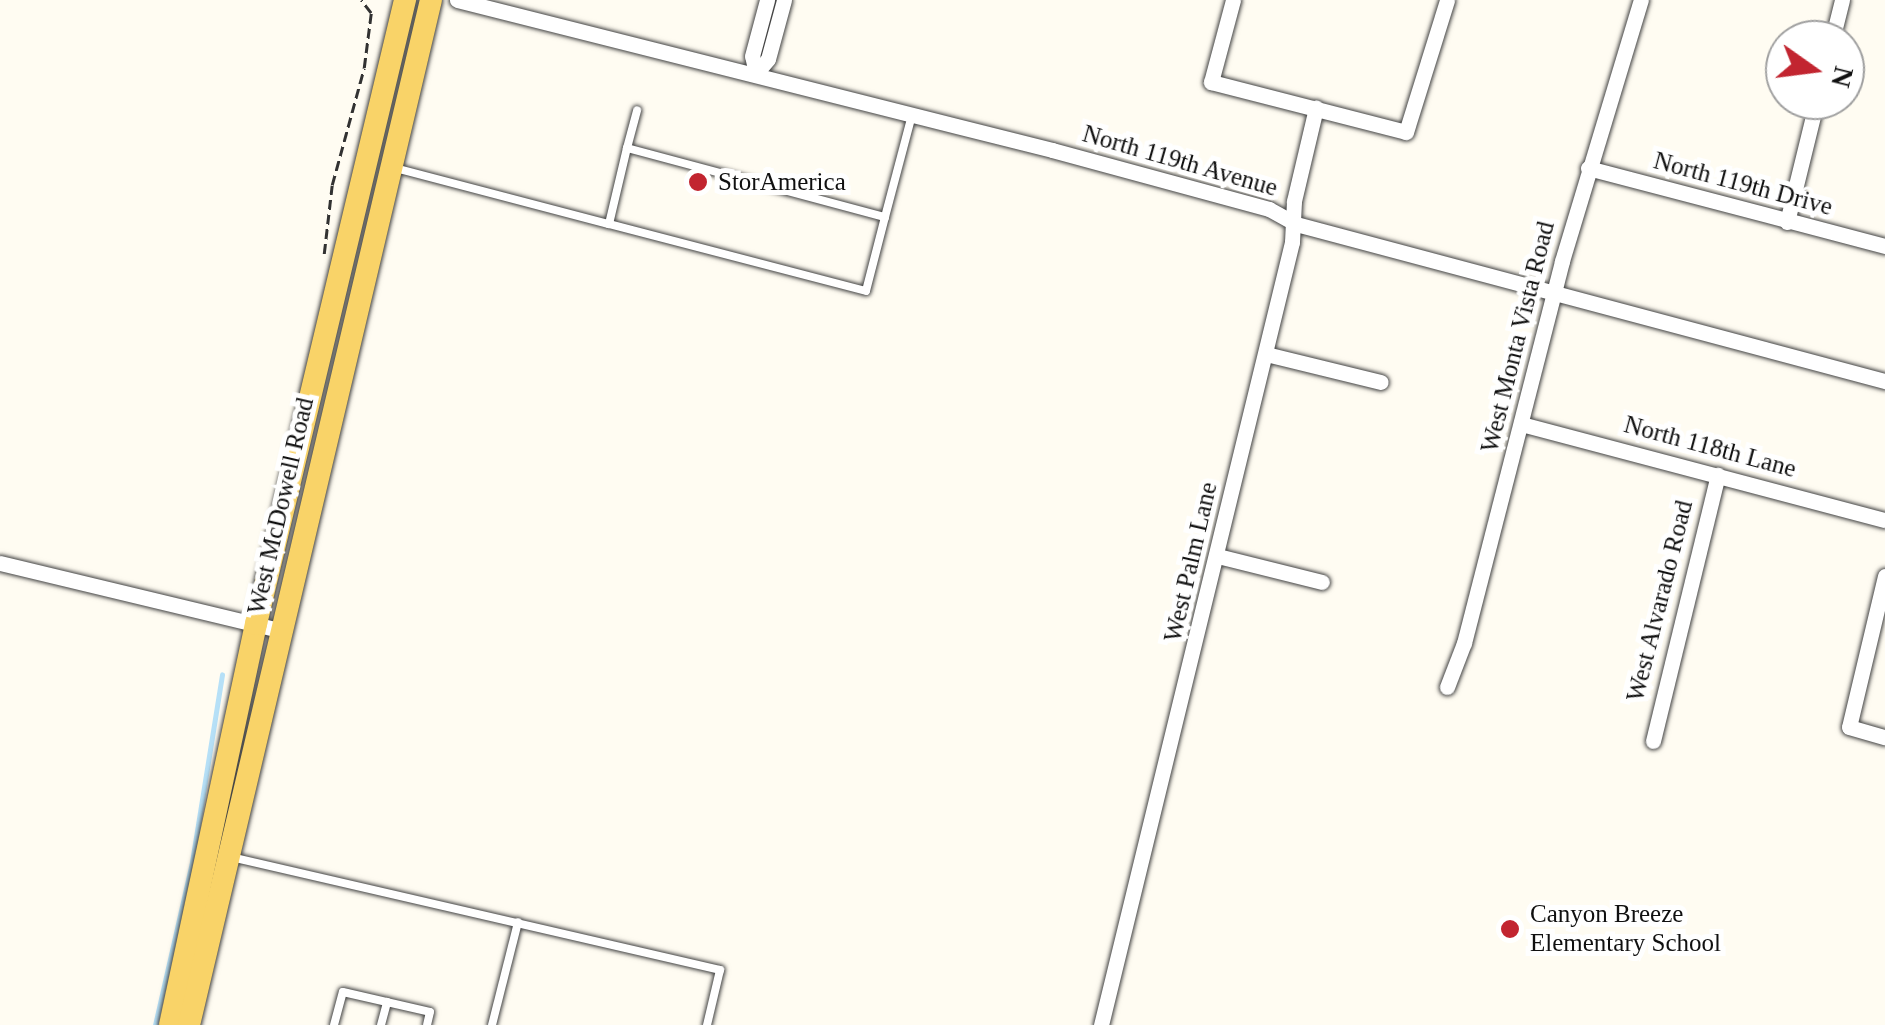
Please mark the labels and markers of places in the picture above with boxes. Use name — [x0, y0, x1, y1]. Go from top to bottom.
place label: StorAmerica — [718, 167, 846, 197]
marker: StorAmerica — [687, 171, 709, 193]
place label: Canyon Breeze Elementary School — [1530, 900, 1721, 959]
marker: Canyon Breeze Elementary School — [1499, 918, 1521, 940]

